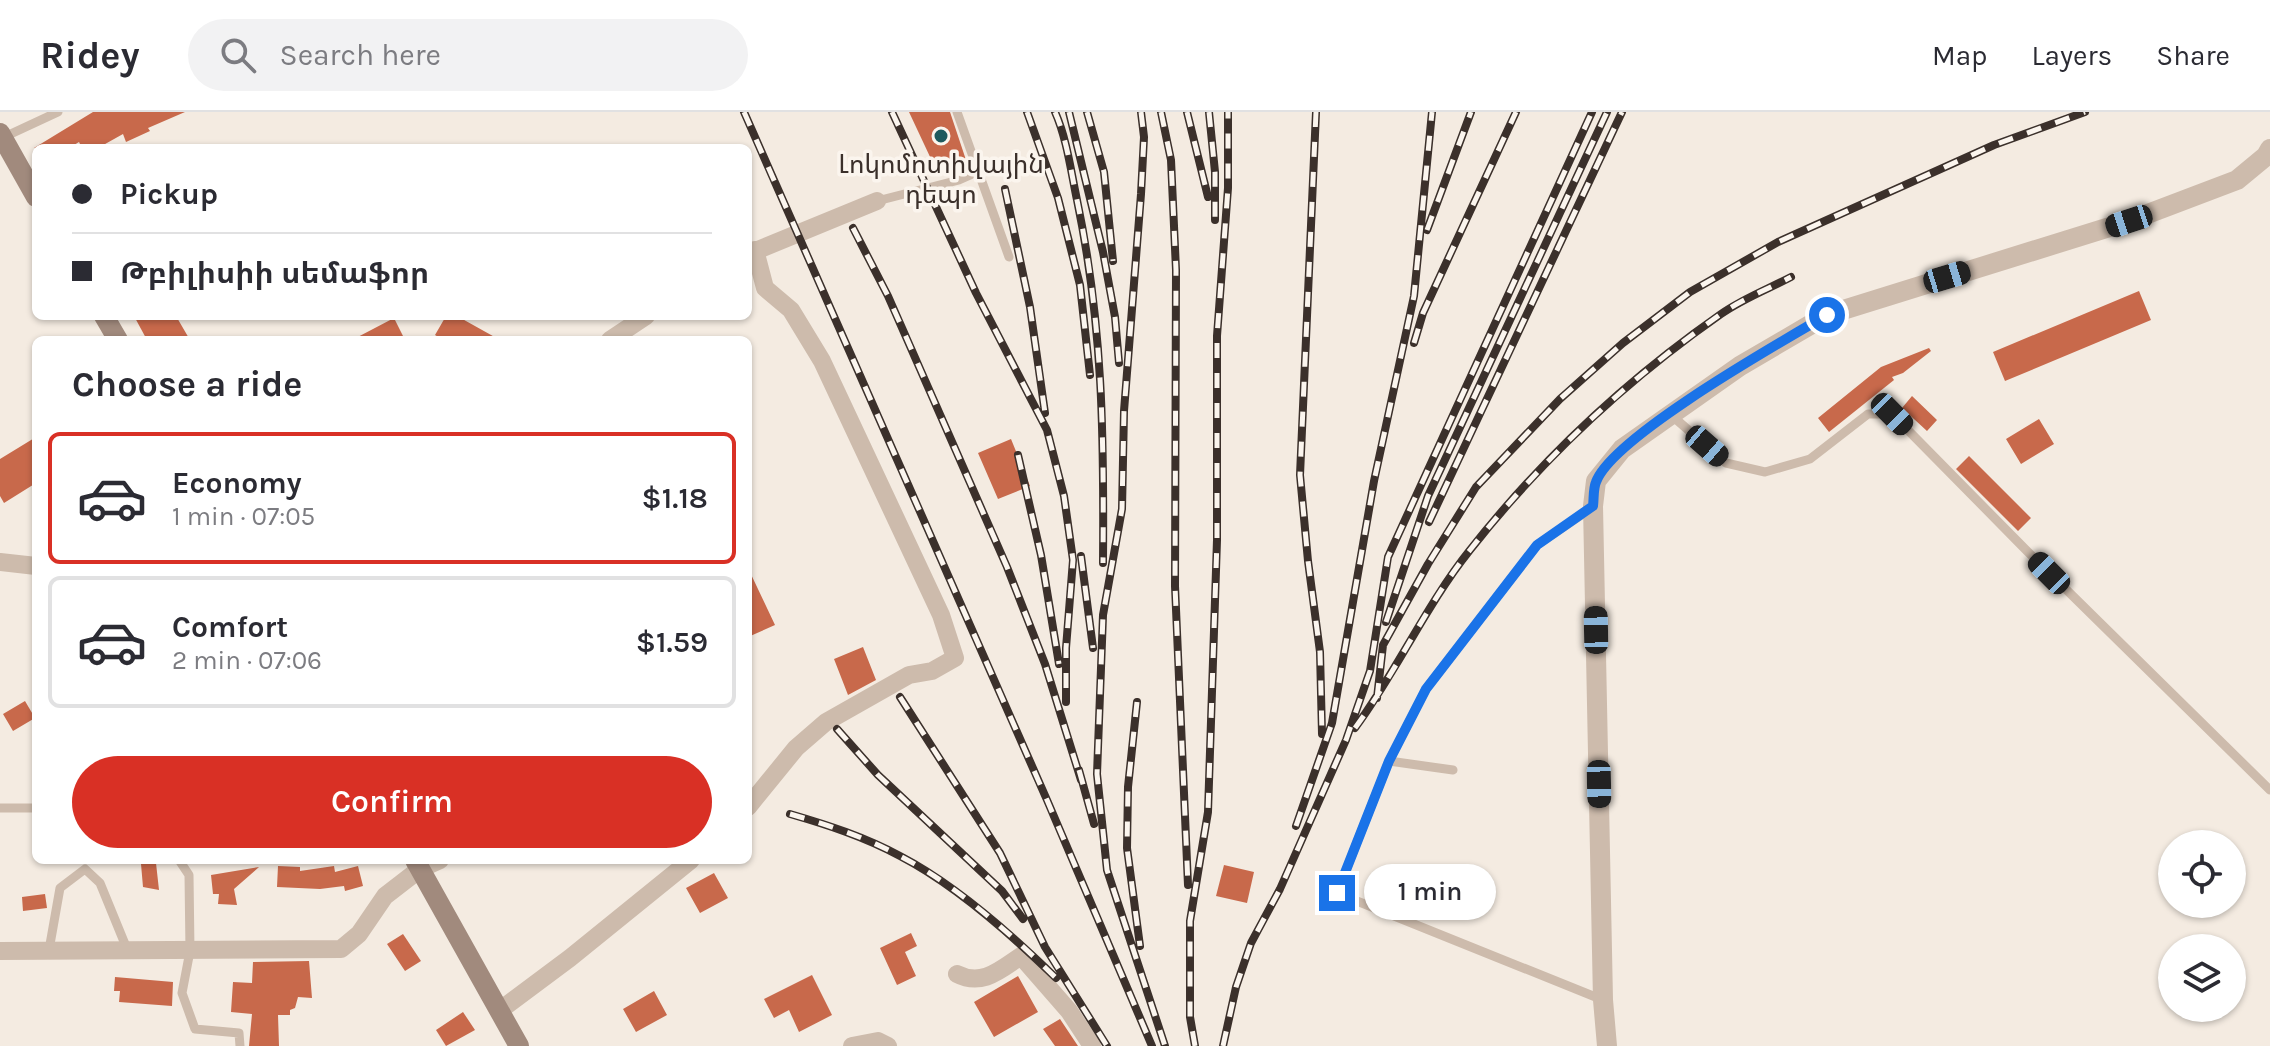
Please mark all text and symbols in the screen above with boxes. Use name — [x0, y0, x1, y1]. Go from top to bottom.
search box — [188, 19, 748, 91]
text: Ridey — [40, 33, 140, 78]
icon: search — [216, 33, 260, 77]
text: Search here — [280, 37, 441, 73]
text: Map — [1932, 39, 1987, 72]
text: Layers — [2031, 39, 2112, 72]
text: Share — [2156, 39, 2230, 72]
marker: Լոկոմոտիվային դեպո — [932, 127, 950, 145]
place label: Լոկոմոտիվային դեպո — [838, 149, 1044, 210]
text: Pickup — [120, 176, 218, 212]
car — [2102, 202, 2156, 240]
text: Թբիլիսիի սեմաֆոր — [120, 255, 429, 291]
car — [1921, 259, 1973, 295]
route start — [1809, 297, 1845, 333]
text: Choose a ride — [72, 363, 302, 405]
car — [1867, 389, 1917, 439]
car — [1681, 421, 1733, 471]
icon: car — [76, 462, 148, 534]
text: Economy — [172, 465, 302, 501]
text: $1.18 — [642, 480, 708, 516]
text: 1 min · 07:05 — [172, 501, 315, 532]
car — [2024, 548, 2074, 598]
icon: car — [76, 606, 148, 678]
car — [1584, 606, 1608, 654]
text: Comfort — [172, 609, 288, 645]
text: $1.59 — [636, 624, 708, 660]
text: 2 min · 07:06 — [172, 645, 322, 676]
button: Confirm — [72, 756, 712, 848]
car — [1587, 760, 1611, 808]
map controls — [2158, 830, 2246, 1022]
button: locate — [2158, 830, 2246, 918]
callout: 1 min — [1365, 865, 1497, 921]
route end — [1319, 875, 1355, 911]
text: 1 min — [1398, 876, 1462, 907]
button: layers — [2158, 934, 2246, 1022]

